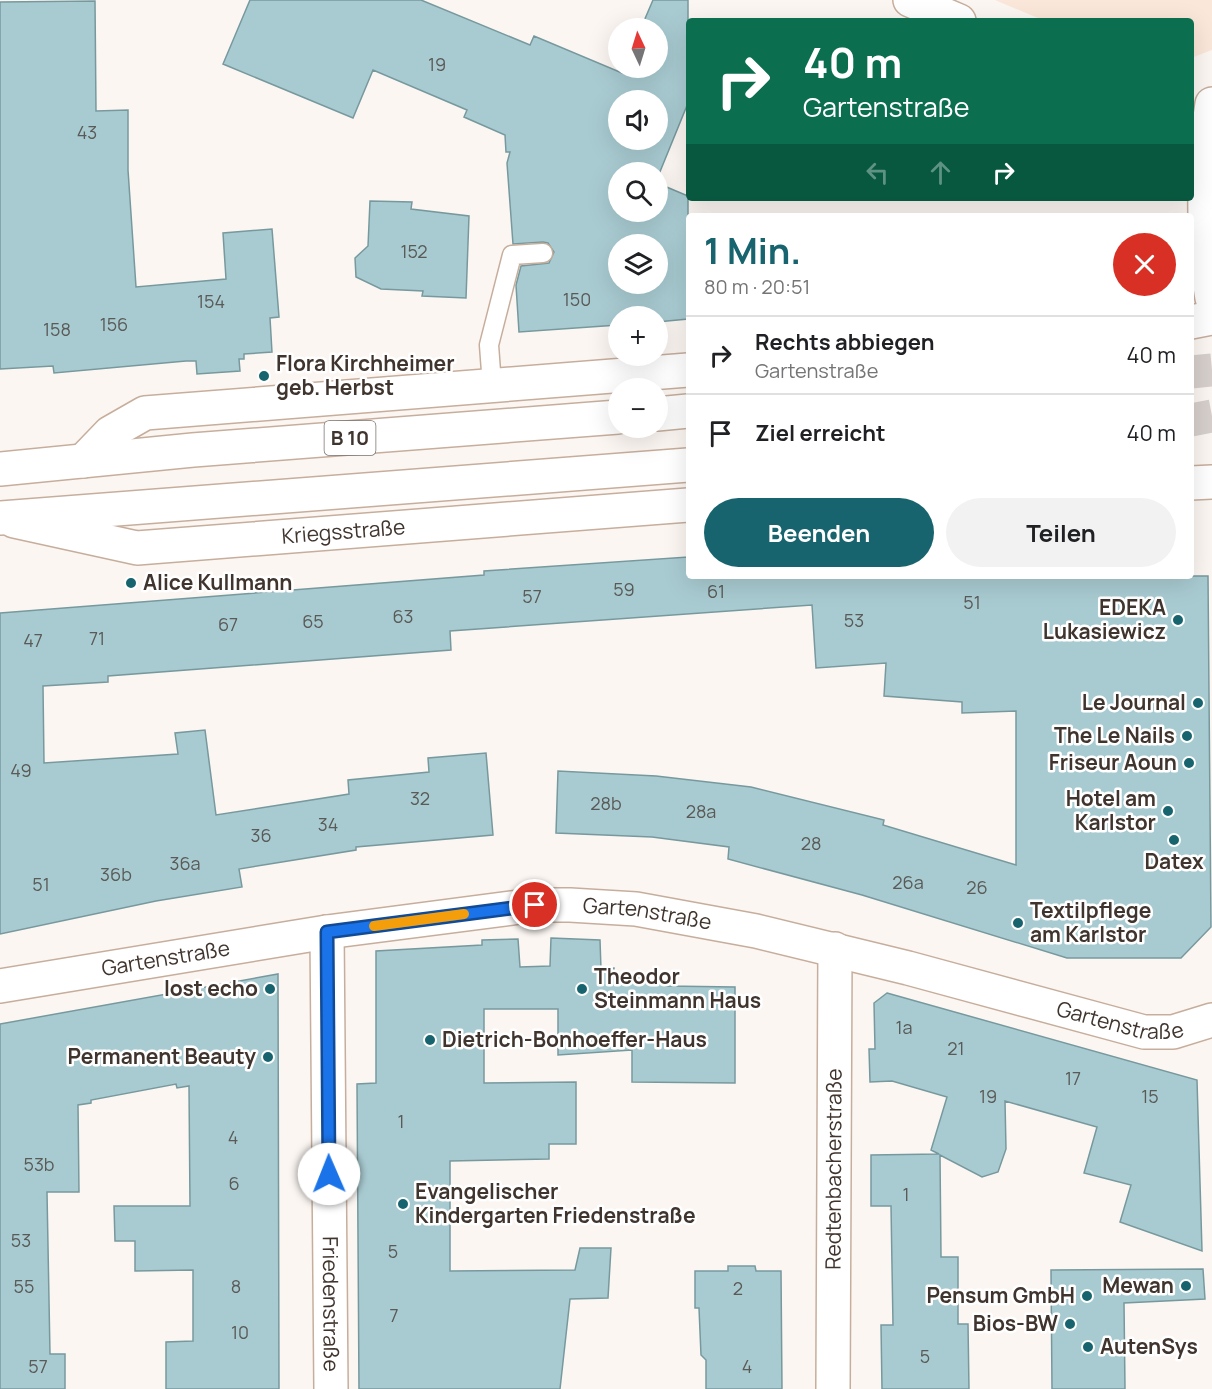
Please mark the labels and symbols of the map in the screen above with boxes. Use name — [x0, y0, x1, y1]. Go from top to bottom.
north arrow — [608, 18, 668, 78]
house number: 19 — [428, 52, 446, 76]
house number: 43 — [77, 120, 97, 144]
house number: 152 — [400, 239, 428, 263]
house number: 150 — [563, 287, 591, 311]
house number: 154 — [197, 289, 225, 313]
house number: 156 — [100, 312, 128, 336]
house number: 158 — [43, 317, 71, 341]
place label: Flora Kirchheimer geb. Herbst — [276, 349, 455, 401]
marker: Flora Kirchheimer geb. Herbst — [257, 369, 271, 383]
road number: B 10 — [324, 421, 376, 455]
street label: Kriegsstraße — [281, 512, 406, 550]
place label: Alice Kullmann — [143, 568, 293, 596]
marker: Alice Kullmann — [124, 576, 138, 590]
house number: 59 — [613, 577, 635, 601]
house number: 61 — [707, 579, 725, 603]
house number: 57 — [522, 584, 542, 608]
house number: 51 — [963, 590, 981, 614]
place label: EDEKA Lukasiewicz — [1043, 593, 1166, 645]
house number: 63 — [392, 604, 414, 628]
house number: 53 — [844, 608, 864, 632]
house number: 65 — [302, 609, 324, 633]
house number: 67 — [218, 612, 238, 636]
marker: EDEKA Lukasiewicz — [1171, 613, 1185, 627]
house number: 71 — [89, 626, 105, 650]
house number: 47 — [23, 628, 43, 652]
place label: Le Journal — [1082, 688, 1186, 716]
marker: Le Journal — [1191, 696, 1205, 710]
place label: The Le Nails — [1054, 721, 1175, 749]
marker: The Le Nails — [1180, 729, 1194, 743]
place label: Friseur Aoun — [1049, 748, 1177, 776]
marker: Friseur Aoun — [1182, 756, 1196, 770]
house number: 49 — [10, 758, 32, 782]
place label: Hotel am Karlstor — [1066, 784, 1156, 836]
house number: 32 — [410, 786, 430, 810]
house number: 28b — [590, 791, 622, 815]
house number: 28a — [686, 799, 716, 823]
marker: Hotel am Karlstor — [1161, 804, 1175, 818]
house number: 34 — [318, 812, 338, 836]
house number: 36 — [250, 823, 272, 847]
house number: 28 — [801, 831, 821, 855]
marker: Datex — [1167, 833, 1181, 847]
place label: Datex — [1144, 847, 1204, 875]
house number: 36a — [169, 851, 201, 875]
house number: 36b — [100, 862, 132, 886]
house number: 26a — [892, 870, 924, 894]
house number: 51 — [32, 872, 50, 896]
house number: 26 — [966, 875, 988, 899]
pin — [509, 879, 560, 930]
street label: Gartenstraße — [582, 891, 714, 936]
place label: Textilpflege am Karlstor — [1030, 896, 1151, 948]
marker: Textilpflege am Karlstor — [1011, 916, 1025, 930]
street label: Gartenstraße — [99, 933, 232, 982]
place label: Theodor Steinmann Haus — [594, 962, 761, 1014]
place label: lost echo — [164, 974, 258, 1002]
marker: lost echo — [263, 982, 277, 996]
marker: Theodor Steinmann Haus — [575, 982, 589, 996]
street label: Gartenstraße — [1054, 994, 1187, 1046]
house number: 1a — [895, 1015, 913, 1039]
place label: Dietrich-Bonhoeffer-Haus — [442, 1025, 707, 1053]
marker: Dietrich-Bonhoeffer-Haus — [423, 1033, 437, 1047]
house number: 21 — [947, 1036, 965, 1060]
place label: Permanent Beauty — [68, 1042, 256, 1070]
marker: Permanent Beauty — [261, 1050, 275, 1064]
house number: 17 — [1065, 1066, 1081, 1090]
street label: Redtenbacherstraße — [819, 1068, 847, 1270]
house number: 19 — [979, 1084, 997, 1108]
house number: 15 — [1141, 1084, 1159, 1108]
house number: 1 — [397, 1109, 405, 1133]
house number: 4 — [228, 1125, 238, 1149]
position arrow — [297, 1142, 361, 1206]
house number: 53b — [23, 1152, 55, 1176]
house number: 6 — [228, 1171, 240, 1195]
place label: Evangelischer Kindergarten Friedenstraße — [415, 1177, 696, 1229]
house number: 1 — [902, 1182, 910, 1206]
marker: Evangelischer Kindergarten Friedenstraße — [396, 1197, 410, 1211]
house number: 53 — [11, 1228, 31, 1252]
street label: Friedenstraße — [317, 1236, 346, 1372]
house number: 5 — [388, 1239, 398, 1263]
place label: Mewan — [1102, 1271, 1174, 1299]
house number: 55 — [14, 1274, 34, 1298]
house number: 8 — [231, 1274, 241, 1298]
house number: 2 — [733, 1276, 743, 1300]
marker: Mewan — [1179, 1279, 1193, 1293]
place label: Pensum GmbH — [926, 1281, 1075, 1309]
marker: Pensum GmbH — [1080, 1289, 1094, 1303]
house number: 7 — [389, 1303, 399, 1327]
place label: Bios-BW — [973, 1309, 1059, 1337]
marker: Bios-BW — [1063, 1317, 1077, 1331]
house number: 10 — [231, 1320, 249, 1344]
place label: AutenSys — [1100, 1332, 1198, 1360]
marker: AutenSys — [1081, 1340, 1095, 1354]
house number: 5 — [920, 1344, 930, 1368]
house number: 57 — [28, 1354, 48, 1378]
house number: 4 — [742, 1354, 752, 1378]

